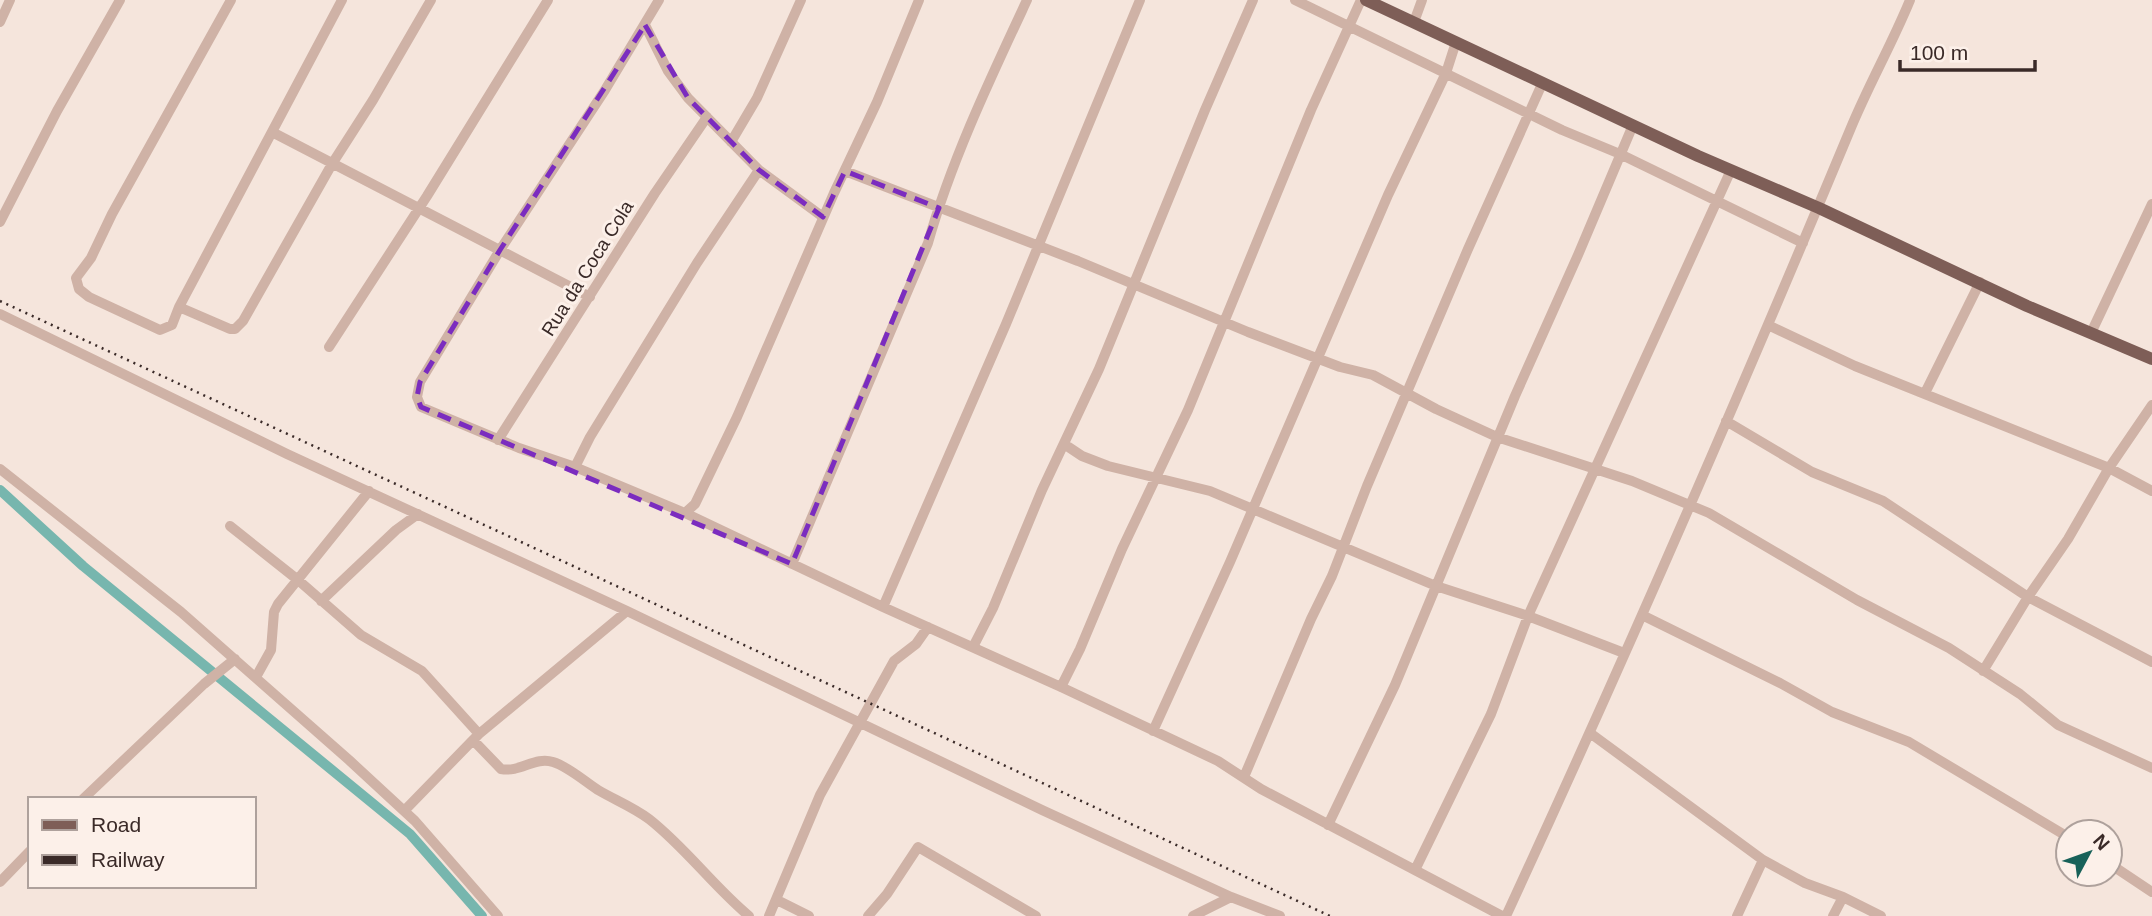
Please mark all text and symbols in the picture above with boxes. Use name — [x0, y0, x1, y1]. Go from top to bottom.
scale bar — [1900, 28, 2035, 72]
text: 100 m — [1910, 41, 1968, 64]
street label: Rua da Coca Cola — [537, 197, 638, 340]
legend — [28, 797, 256, 888]
text: Road — [91, 813, 141, 836]
north arrow — [2054, 818, 2124, 888]
text: N — [2089, 830, 2114, 854]
text: Railway — [91, 848, 165, 871]

